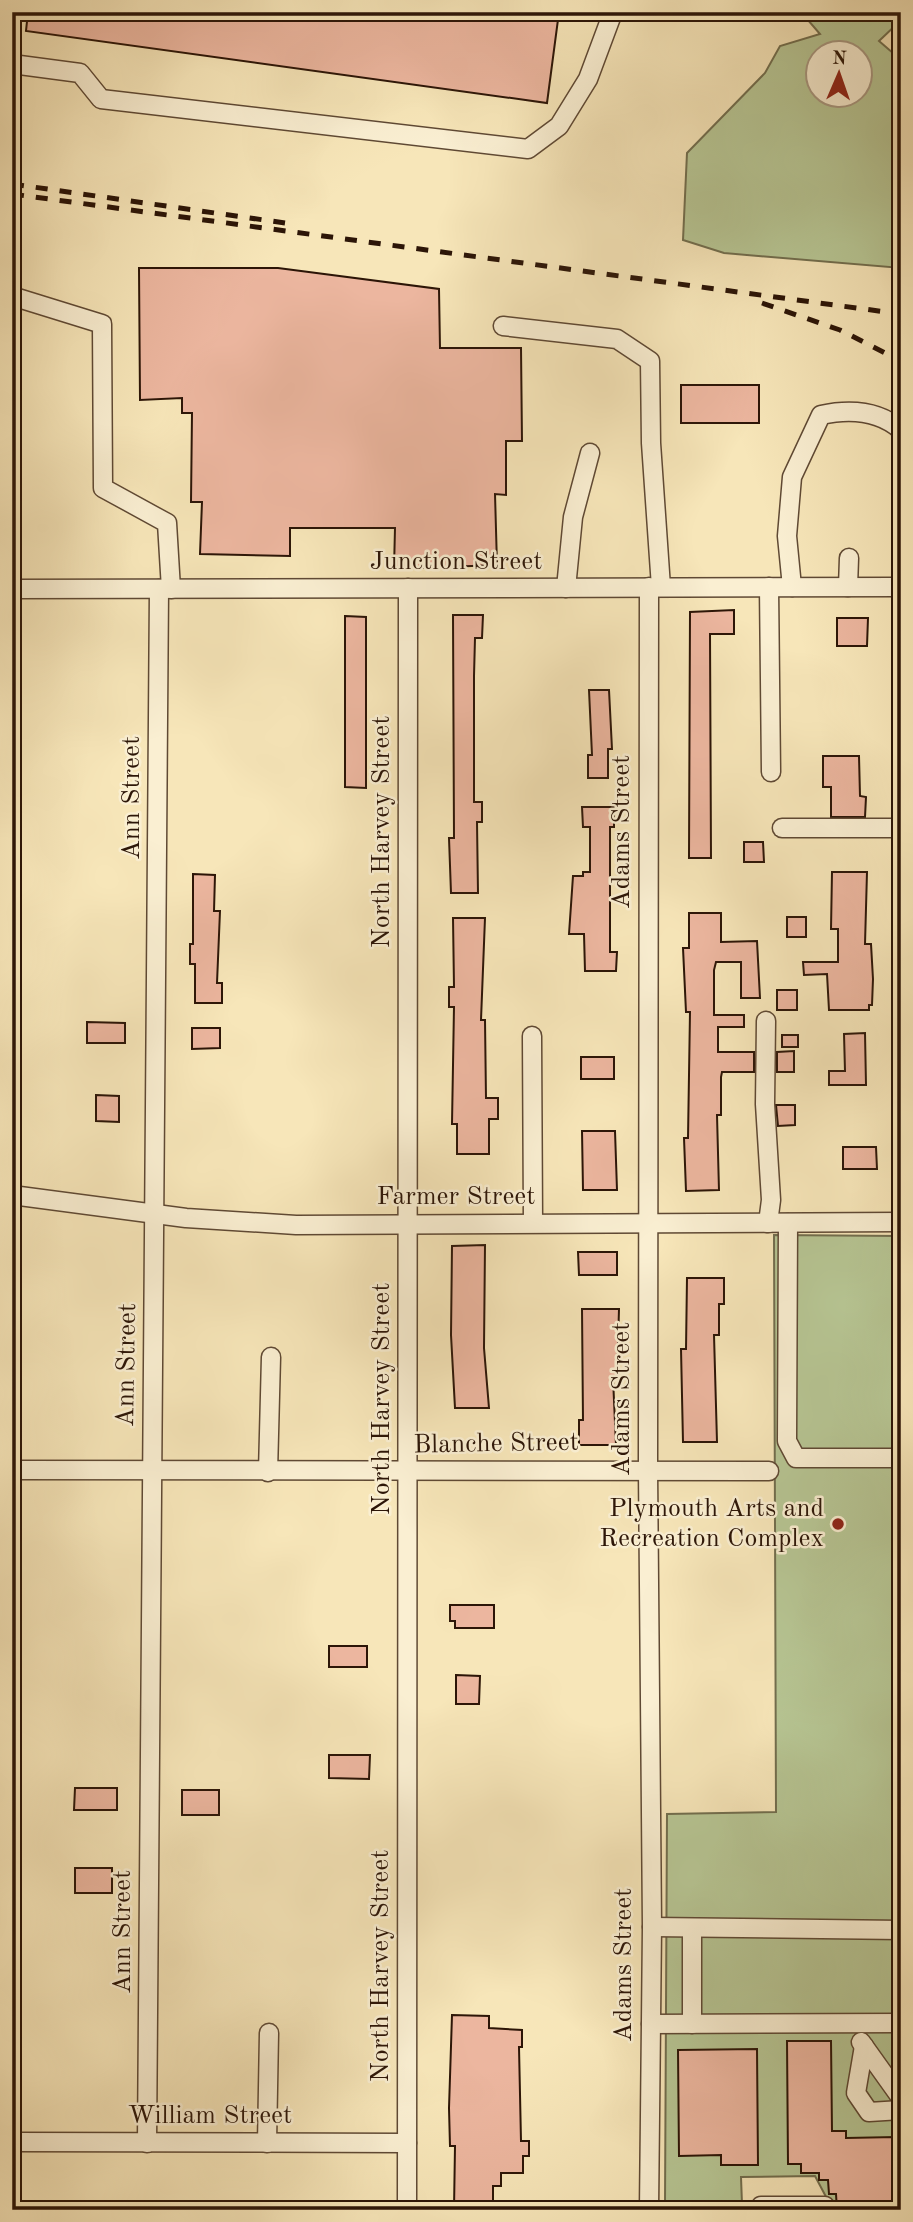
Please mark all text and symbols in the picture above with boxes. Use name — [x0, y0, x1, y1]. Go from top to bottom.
north arrow — [804, 38, 874, 108]
text: N — [832, 50, 848, 69]
street label: Junction Street — [370, 549, 542, 575]
street label: North Harvey Street — [369, 716, 395, 948]
street label: Ann Street — [119, 736, 145, 860]
street label: Adams Street — [609, 755, 635, 909]
street label: Farmer Street — [377, 1184, 535, 1210]
street label: North Harvey Street — [369, 1283, 395, 1515]
street label: Ann Street — [113, 1303, 141, 1427]
street label: Adams Street — [609, 1322, 635, 1476]
street label: Blanche Street — [413, 1430, 579, 1458]
place label: Plymouth Arts and Recreation Complex — [599, 1496, 824, 1552]
marker: Plymouth Arts and Recreation Complex — [830, 1516, 846, 1532]
street label: North Harvey Street — [368, 1850, 394, 2082]
street label: Ann Street — [110, 1870, 136, 1994]
street label: Adams Street — [611, 1888, 637, 2042]
street label: William Street — [128, 2103, 292, 2129]

